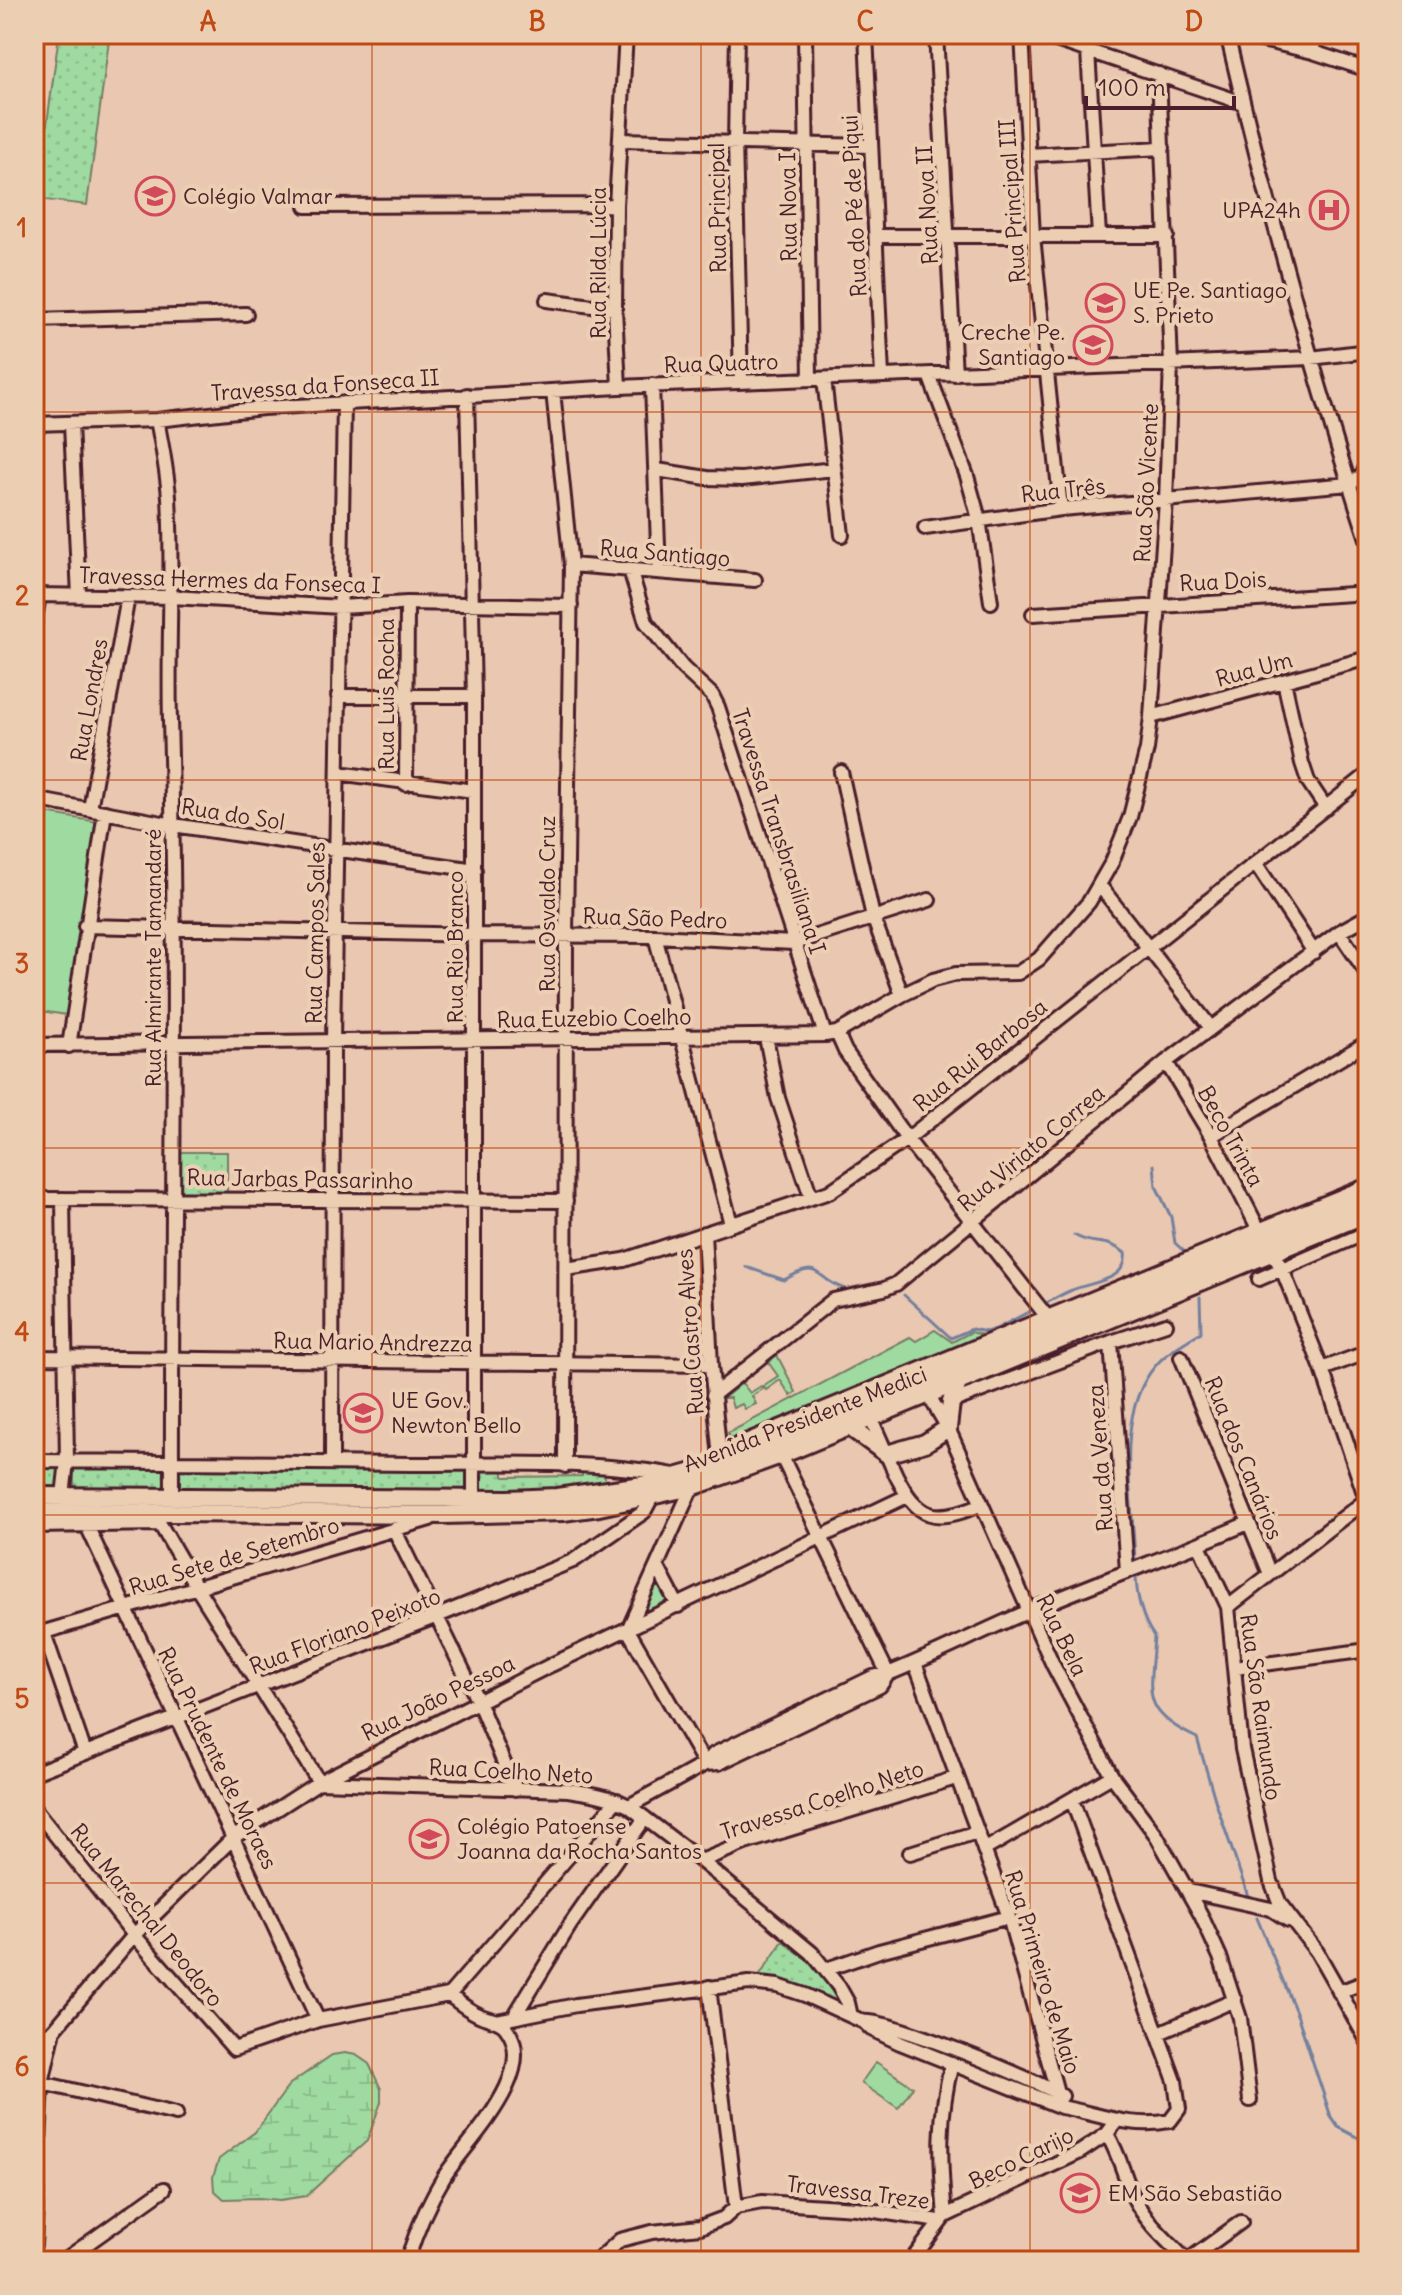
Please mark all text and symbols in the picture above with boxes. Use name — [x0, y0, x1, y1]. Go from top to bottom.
text: A — [200, 5, 217, 38]
text: B — [528, 5, 546, 38]
text: C — [856, 5, 874, 38]
text: D — [1185, 5, 1203, 38]
scale bar — [1086, 60, 1234, 110]
text: 100 m — [1098, 72, 1166, 102]
street label: Rua do Pé de Piqui — [835, 114, 873, 298]
street label: Rua Principal III — [992, 118, 1032, 284]
street label: Rua Principal — [702, 143, 732, 273]
street label: Rua Nova II — [910, 145, 944, 265]
street label: Rua Nova I — [773, 152, 803, 262]
school or university icon: Colégio Valmar — [134, 175, 176, 217]
place label: Colégio Valmar — [183, 182, 332, 210]
street label: Rua Rilda Lúcia — [584, 187, 612, 339]
hospital icon: UPA24h — [1308, 189, 1350, 231]
place label: UPA24h — [1222, 196, 1301, 224]
text: 1 — [17, 211, 27, 244]
place label: UE Pe. Santiago S. Prieto — [1133, 276, 1287, 329]
school or university icon: UE Pe. Santiago S. Prieto — [1084, 282, 1126, 324]
place label: Creche Pe. Santiago — [961, 318, 1065, 371]
school or university icon: Creche Pe. Santiago — [1072, 324, 1114, 366]
street label: Rua Quatro — [663, 347, 779, 379]
street label: Travessa da Fonseca II — [210, 363, 440, 407]
street label: Rua São Vicente — [1128, 403, 1164, 563]
street label: Rua Três — [1019, 472, 1107, 508]
street label: Rua Santiago — [598, 533, 732, 573]
street label: Travessa Hermes da Fonseca I — [79, 561, 381, 599]
street label: Rua Dois — [1179, 565, 1267, 597]
text: 2 — [15, 579, 29, 612]
street label: Rua Luis Rocha — [372, 618, 400, 770]
street label: Rua Londres — [64, 636, 114, 764]
street label: Rua Um — [1212, 645, 1296, 693]
street label: Travessa Transbrasiliana I — [726, 705, 832, 957]
street label: Rua do Sol — [179, 792, 287, 836]
street label: Rua Osvaldo Cruz — [533, 816, 561, 992]
street label: Rua Almirante Tamandaré — [139, 829, 167, 1087]
street label: Rua Campos Sales — [299, 842, 331, 1024]
street label: Rua Rio Branco — [441, 871, 469, 1023]
street label: Rua São Pedro — [582, 901, 728, 935]
text: 3 — [15, 947, 29, 980]
street label: Rua Rui Barbosa — [907, 992, 1053, 1118]
street label: Rua Euzebio Coelho — [496, 1002, 692, 1034]
street label: Rua Viriato Correa — [952, 1078, 1110, 1218]
street label: Beco Trinta — [1192, 1081, 1270, 1191]
street label: Rua Jarbas Passarinho — [186, 1163, 414, 1195]
street label: Rua Castro Alves — [670, 1248, 710, 1416]
text: 4 — [14, 1315, 30, 1348]
street label: Rua Mario Andrezza — [273, 1326, 473, 1358]
street label: Avenida Presidente Medici — [679, 1360, 931, 1478]
street label: Rua dos Canários — [1199, 1372, 1289, 1544]
street label: Rua da Veneza — [1081, 1383, 1119, 1533]
place label: UE Gov. Newton Bello — [391, 1386, 521, 1439]
school or university icon: UE Gov. Newton Bello — [342, 1392, 384, 1434]
street label: Rua Sete de Setembro — [125, 1511, 343, 1601]
street label: Rua Floriano Peixoto — [245, 1582, 445, 1680]
street label: Rua Bela — [1030, 1589, 1094, 1681]
street label: Rua São Raimundo — [1234, 1612, 1288, 1802]
street label: Rua Prudente de Moraes — [152, 1642, 284, 1874]
street label: Rua João Pessoa — [357, 1649, 519, 1747]
text: 5 — [15, 1682, 30, 1715]
street label: Rua Coelho Neto — [428, 1753, 594, 1789]
street label: Travessa Coelho Neto — [717, 1754, 927, 1846]
place label: Colégio Patoense Joanna da Rocha Santos — [457, 1812, 702, 1865]
street label: Rua Marechal Deodoro — [64, 1818, 230, 2012]
school or university icon: Colégio Patoense Joanna da Rocha Santos — [408, 1818, 450, 1860]
street label: Rua Primeiro de Maio — [999, 1867, 1087, 2077]
text: 6 — [14, 2050, 30, 2083]
street label: Beco Carijo — [964, 2121, 1078, 2195]
street label: Travessa Treze — [785, 2169, 931, 2215]
school or university icon: EM São Sebastião — [1059, 2172, 1101, 2214]
place label: EM São Sebastião — [1108, 2179, 1282, 2207]

